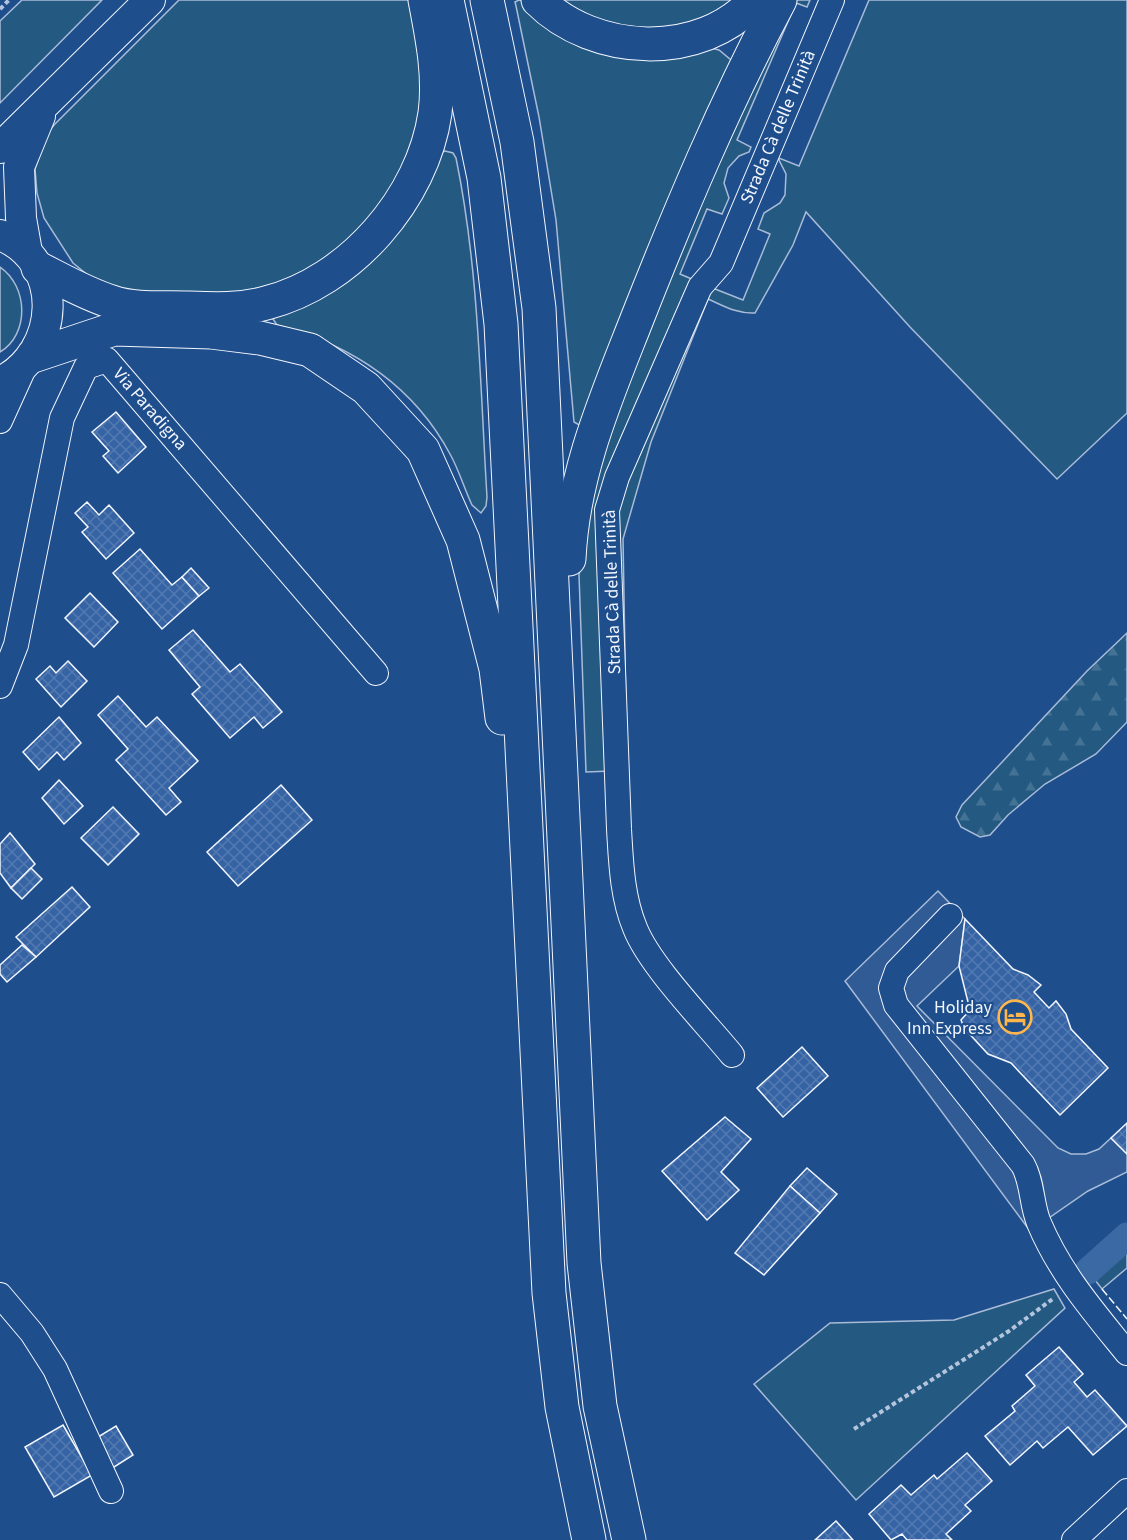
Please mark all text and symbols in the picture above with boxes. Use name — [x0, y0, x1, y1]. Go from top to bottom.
street label: Strada Cà delle Trinità — [734, 46, 822, 208]
street label: Via Paradigna — [107, 362, 193, 456]
street label: Strada Cà delle Trinità — [597, 509, 627, 675]
place label: Holiday Inn Express — [907, 995, 993, 1041]
hotel icon: Holiday Inn Express — [997, 999, 1033, 1035]

